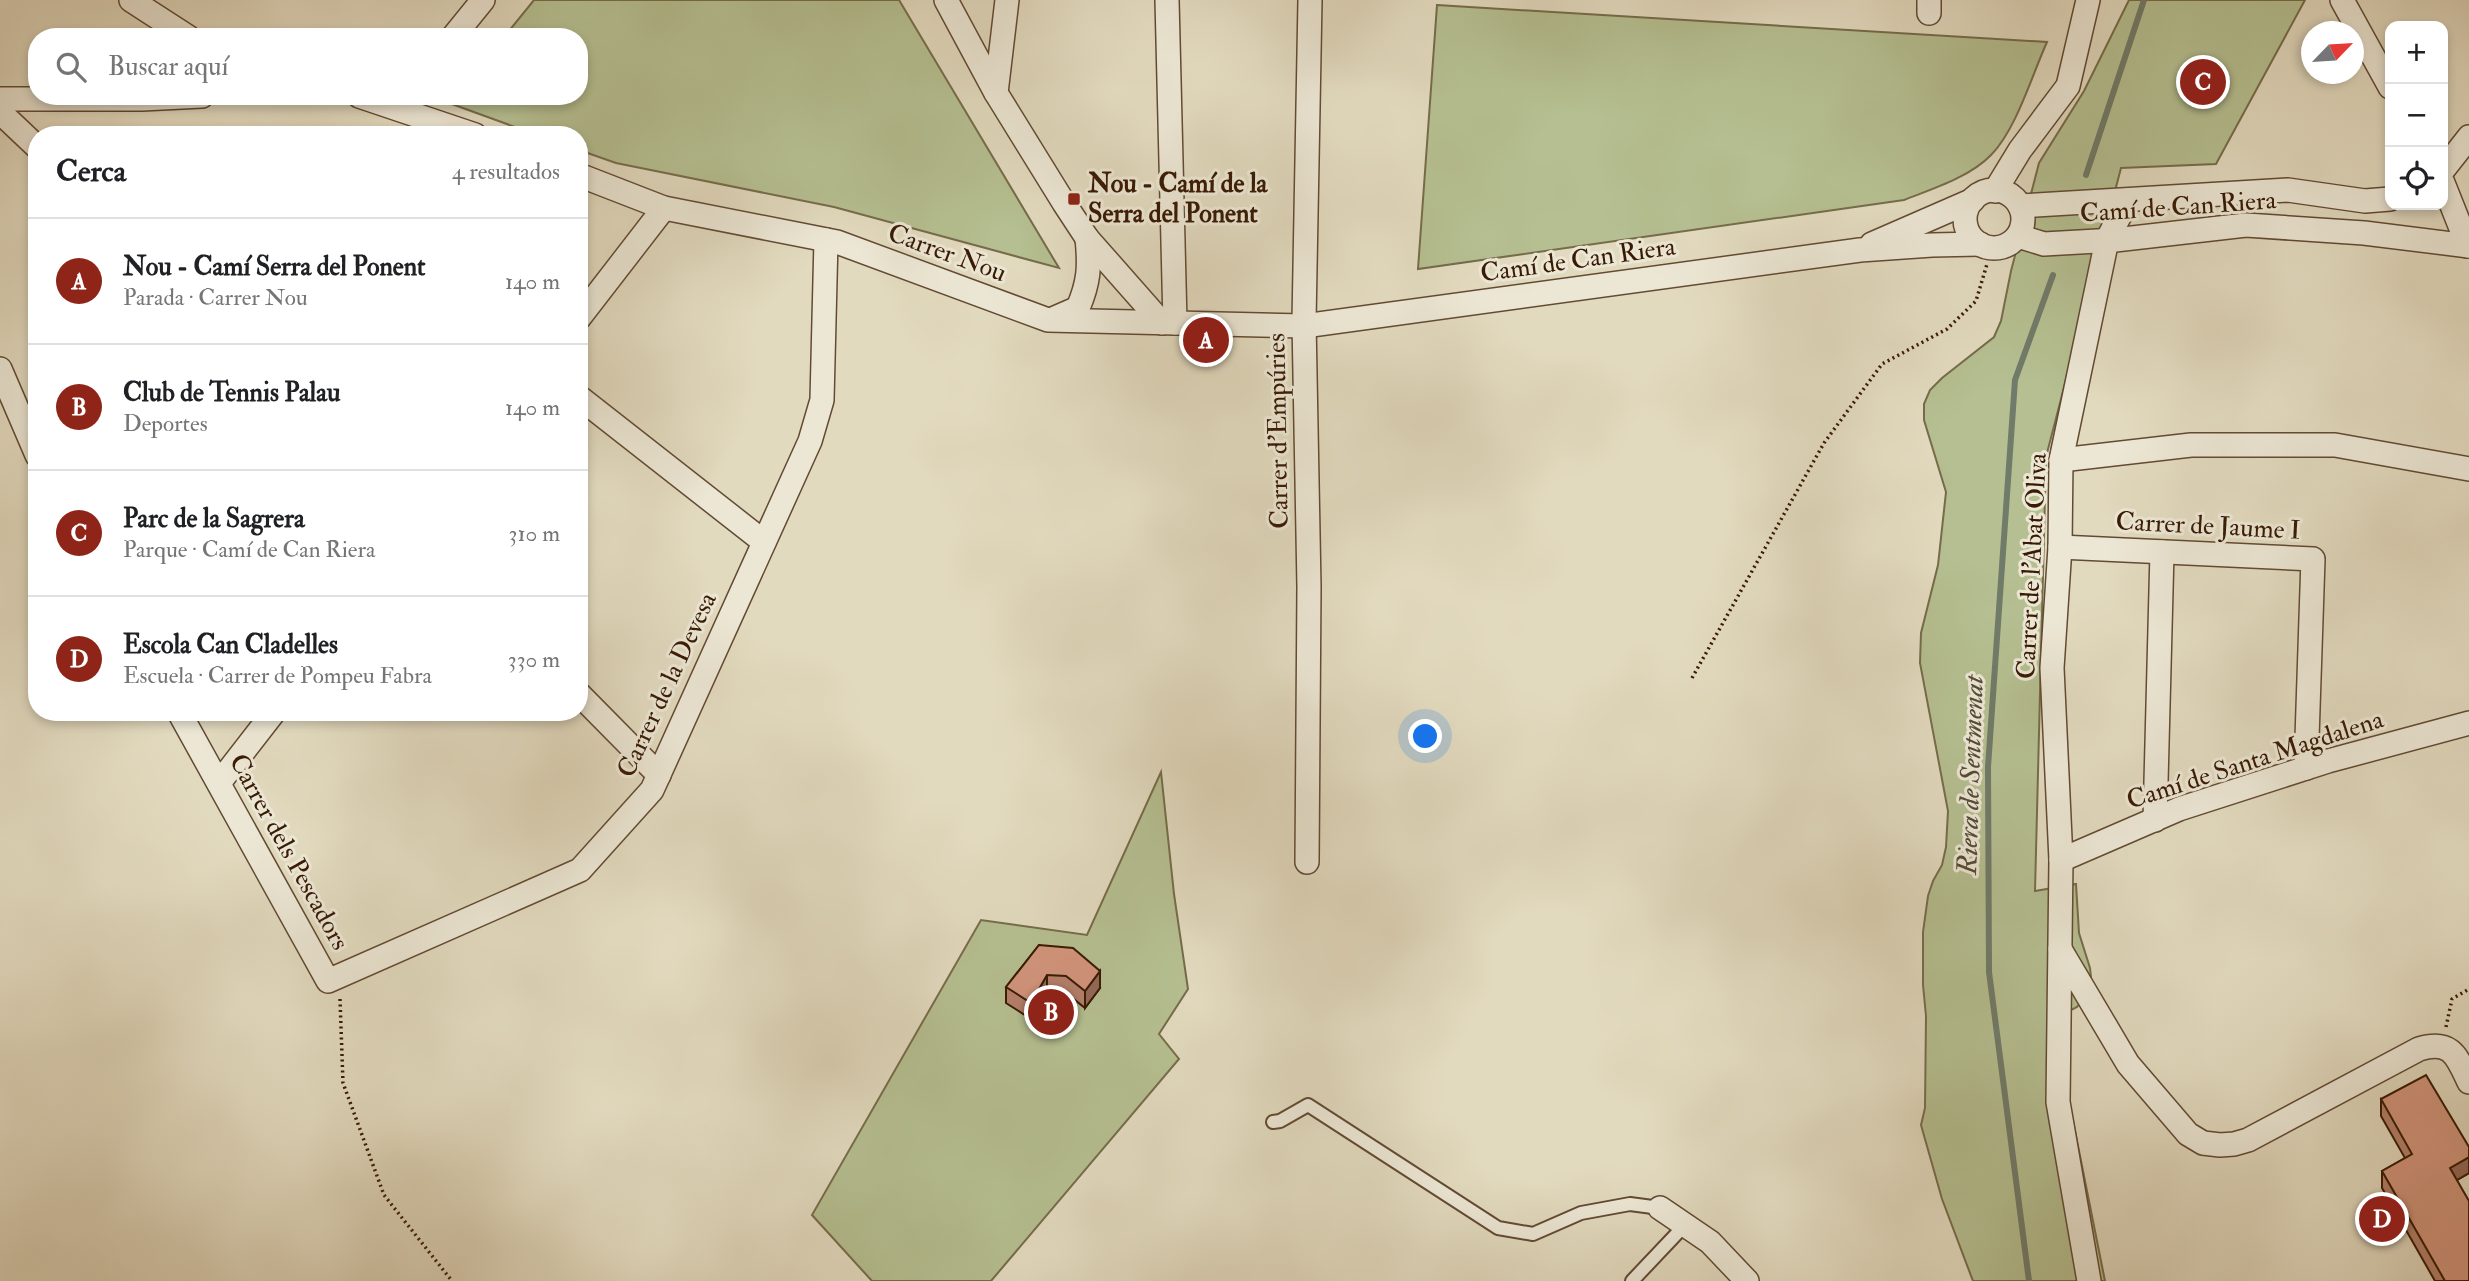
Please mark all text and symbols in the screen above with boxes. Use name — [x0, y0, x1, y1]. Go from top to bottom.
north arrow — [2301, 21, 2364, 84]
map controls — [2385, 21, 2448, 210]
button: + — [2385, 21, 2448, 84]
search box — [28, 28, 588, 105]
icon: search — [52, 48, 90, 86]
text: Buscar aquí — [108, 51, 228, 83]
pin: C — [2180, 56, 2226, 108]
button: − — [2385, 84, 2448, 147]
button: locate — [2385, 147, 2448, 210]
text: Cerca — [56, 153, 126, 190]
text: 4 resultados — [452, 157, 560, 186]
place label: Nou - Camí de la Serra del Ponent — [1087, 168, 1269, 230]
street label: Camí de Can Riera — [2079, 184, 2277, 230]
marker: Nou - Camí de la Serra del Ponent — [1066, 191, 1082, 207]
street label: Carrer Nou — [883, 217, 1011, 289]
street label: Camí de Can Riera — [1478, 230, 1678, 290]
text: Nou - Camí Serra del Ponent — [123, 251, 425, 283]
text: A — [72, 267, 86, 296]
text: 140 m — [505, 267, 560, 296]
text: Parada · Carrer Nou — [123, 283, 308, 312]
pin: A — [1183, 314, 1229, 366]
street label: Carrer d'Empúries — [1260, 333, 1297, 529]
text: Club de Tennis Palau — [123, 377, 340, 409]
text: B — [71, 393, 87, 422]
text: 140 m — [505, 393, 560, 422]
text: Deportes — [123, 409, 208, 438]
street label: Carrer de l'Abat Oliva — [2010, 452, 2054, 680]
text: Parc de la Sagrera — [123, 503, 305, 535]
street label: Carrer de Jaume I — [2115, 505, 2301, 547]
text: C — [71, 519, 87, 548]
text: 310 m — [509, 519, 560, 548]
text: Parque · Camí de Can Riera — [123, 535, 375, 564]
street label: Carrer de la Devesa — [610, 587, 724, 783]
text: Escola Can Cladelles — [123, 629, 338, 661]
text: D — [70, 645, 88, 674]
text: 330 m — [508, 645, 560, 674]
text: Escuela · Carrer de Pompeu Fabra — [123, 661, 432, 690]
water label: Riera de Sentmenat — [1950, 673, 1992, 876]
street label: Camí de Santa Magdalena — [2123, 703, 2388, 817]
your location — [1408, 719, 1442, 753]
street label: Carrer dels Pescadors — [222, 748, 356, 956]
pin: B — [1028, 986, 1074, 1038]
pin: D — [2359, 1193, 2405, 1245]

